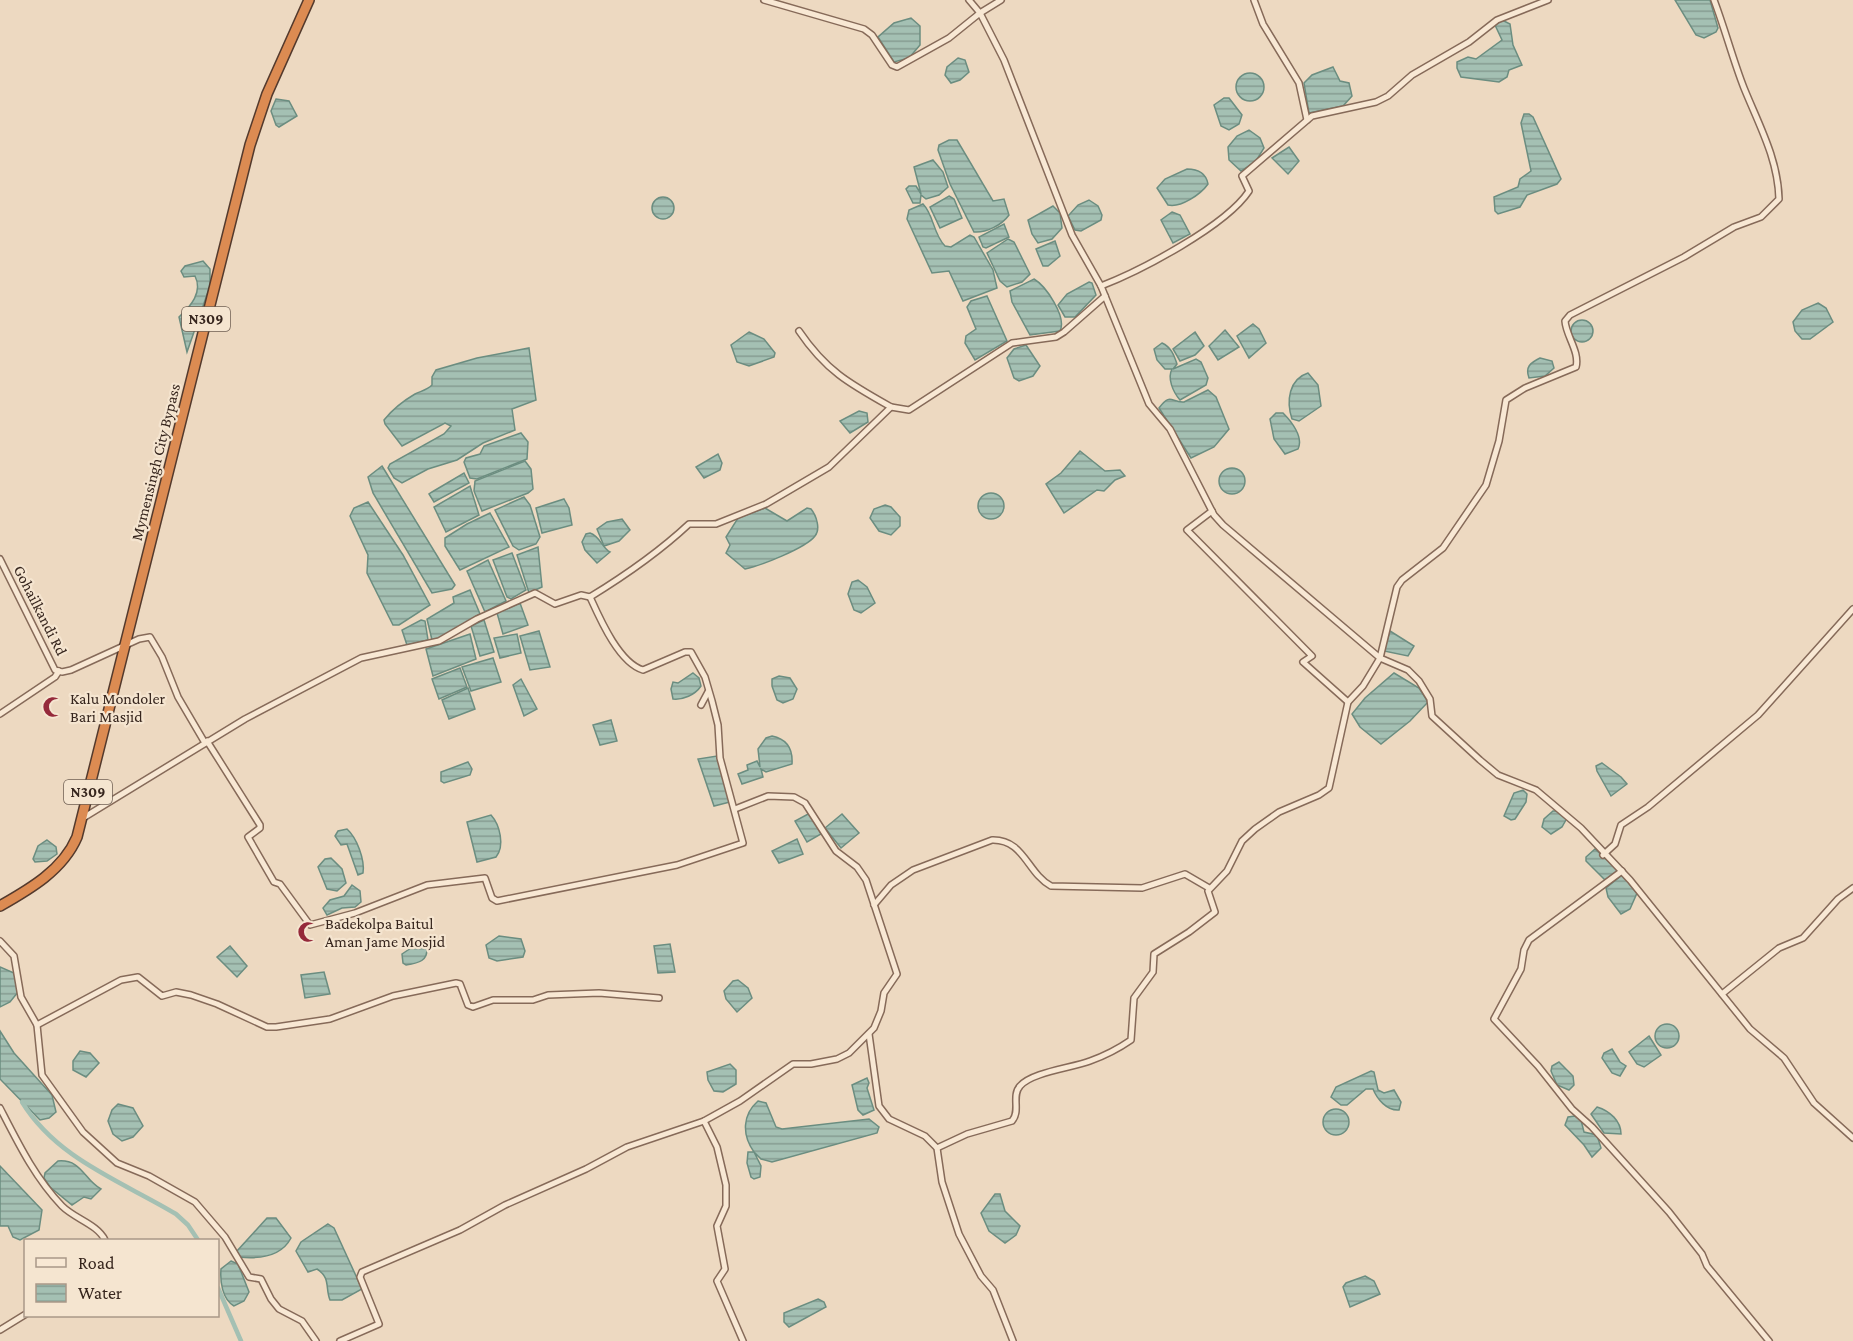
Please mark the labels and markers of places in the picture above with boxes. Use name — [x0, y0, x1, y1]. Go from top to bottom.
place label: Kalu Mondoler Bari Masjid — [70, 690, 166, 726]
mosque icon: Kalu Mondoler Bari Masjid — [41, 695, 65, 719]
place label: Badekolpa Baitul Aman Jame Mosjid — [325, 915, 446, 951]
mosque icon: Badekolpa Baitul Aman Jame Mosjid — [296, 920, 320, 944]

